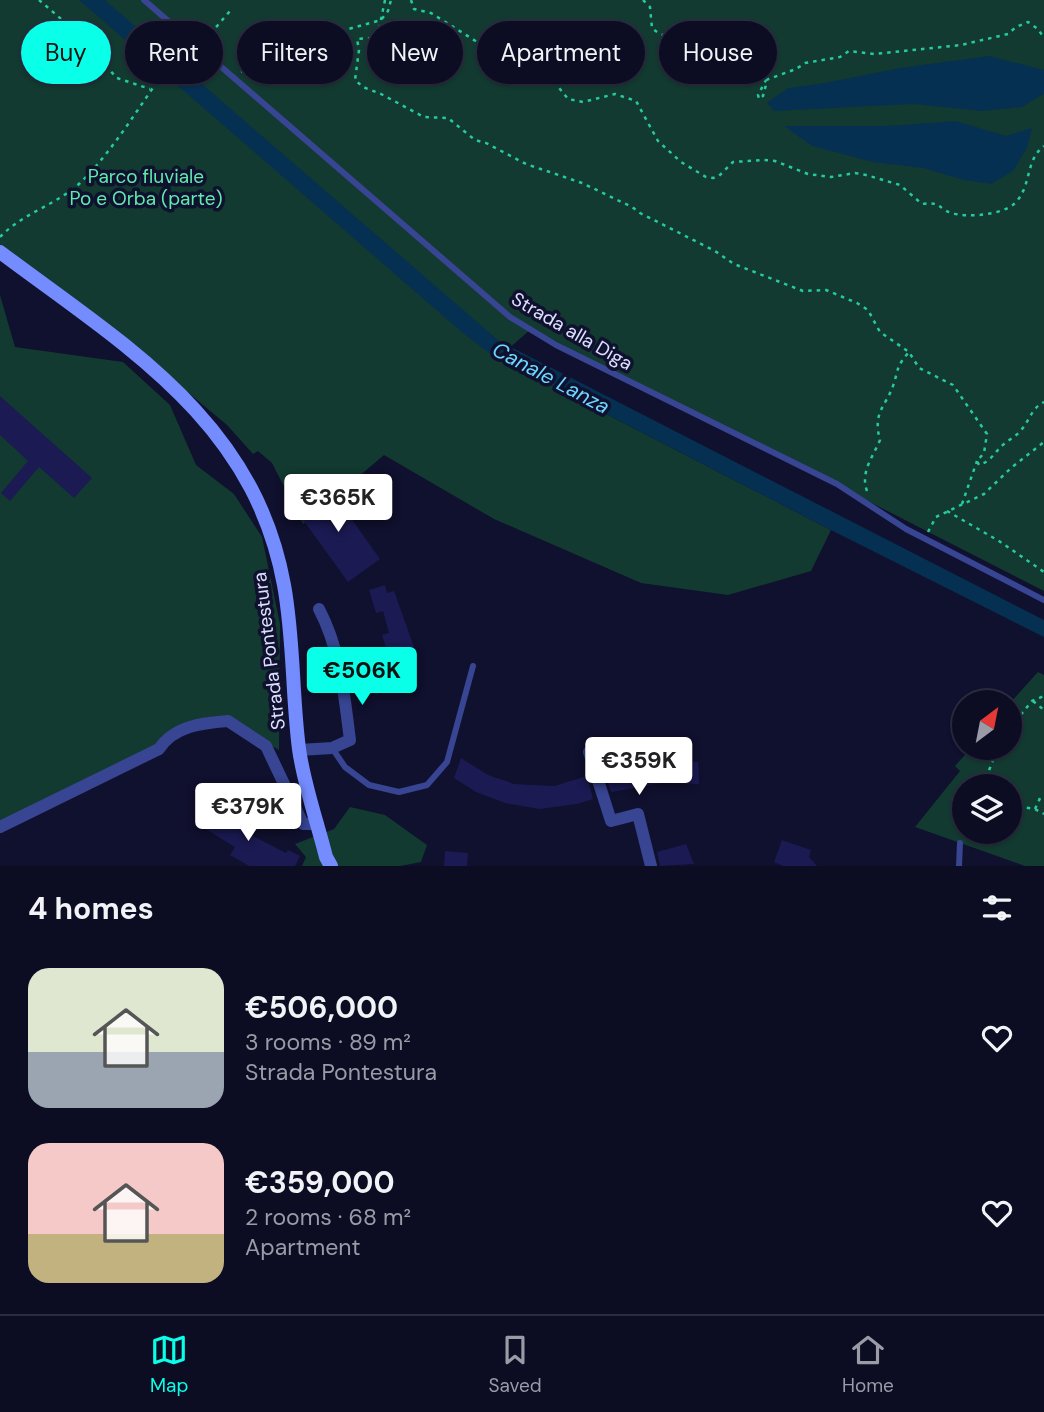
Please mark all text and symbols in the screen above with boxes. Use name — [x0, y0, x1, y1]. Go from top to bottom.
chip: Buy — [21, 21, 111, 84]
chip: Rent — [125, 21, 223, 84]
chip: Filters — [237, 21, 353, 84]
chip: New — [367, 21, 463, 84]
chip: Apartment — [477, 21, 645, 84]
chip: House — [659, 21, 777, 84]
park label: Parco fluviale Po e Orba (parte) — [69, 164, 223, 211]
street label: Strada alla Diga — [507, 286, 637, 376]
water label: Canale Lanza — [487, 335, 615, 421]
pin: €365K — [289, 475, 387, 534]
text: €365K — [300, 482, 376, 512]
street label: Strada Pontestura — [247, 571, 291, 731]
pin: €506K — [313, 648, 411, 707]
text: €506K — [323, 655, 401, 685]
north arrow — [952, 690, 1022, 760]
map controls — [952, 690, 1022, 844]
pin: €359K — [590, 738, 688, 797]
text: €359K — [601, 745, 677, 775]
button: layers — [952, 774, 1022, 844]
pin: €379K — [199, 784, 297, 843]
text: €379K — [211, 791, 285, 821]
text: 4 homes — [28, 889, 154, 928]
icon: filters — [978, 889, 1016, 927]
text: €506,000 — [245, 988, 398, 1027]
icon: home — [84, 996, 168, 1080]
icon: heart — [978, 1019, 1016, 1057]
text: 3 rooms · 89 m² — [245, 1027, 411, 1057]
text: Strada Pontestura — [245, 1057, 437, 1087]
text: €359,000 — [245, 1163, 395, 1202]
icon: home — [84, 1171, 168, 1255]
icon: heart — [978, 1194, 1016, 1232]
text: 2 rooms · 68 m² — [245, 1202, 411, 1232]
text: Apartment — [245, 1232, 360, 1262]
tab: Map — [150, 1331, 188, 1398]
tab: Saved — [489, 1331, 542, 1398]
tab: Home — [842, 1331, 894, 1398]

